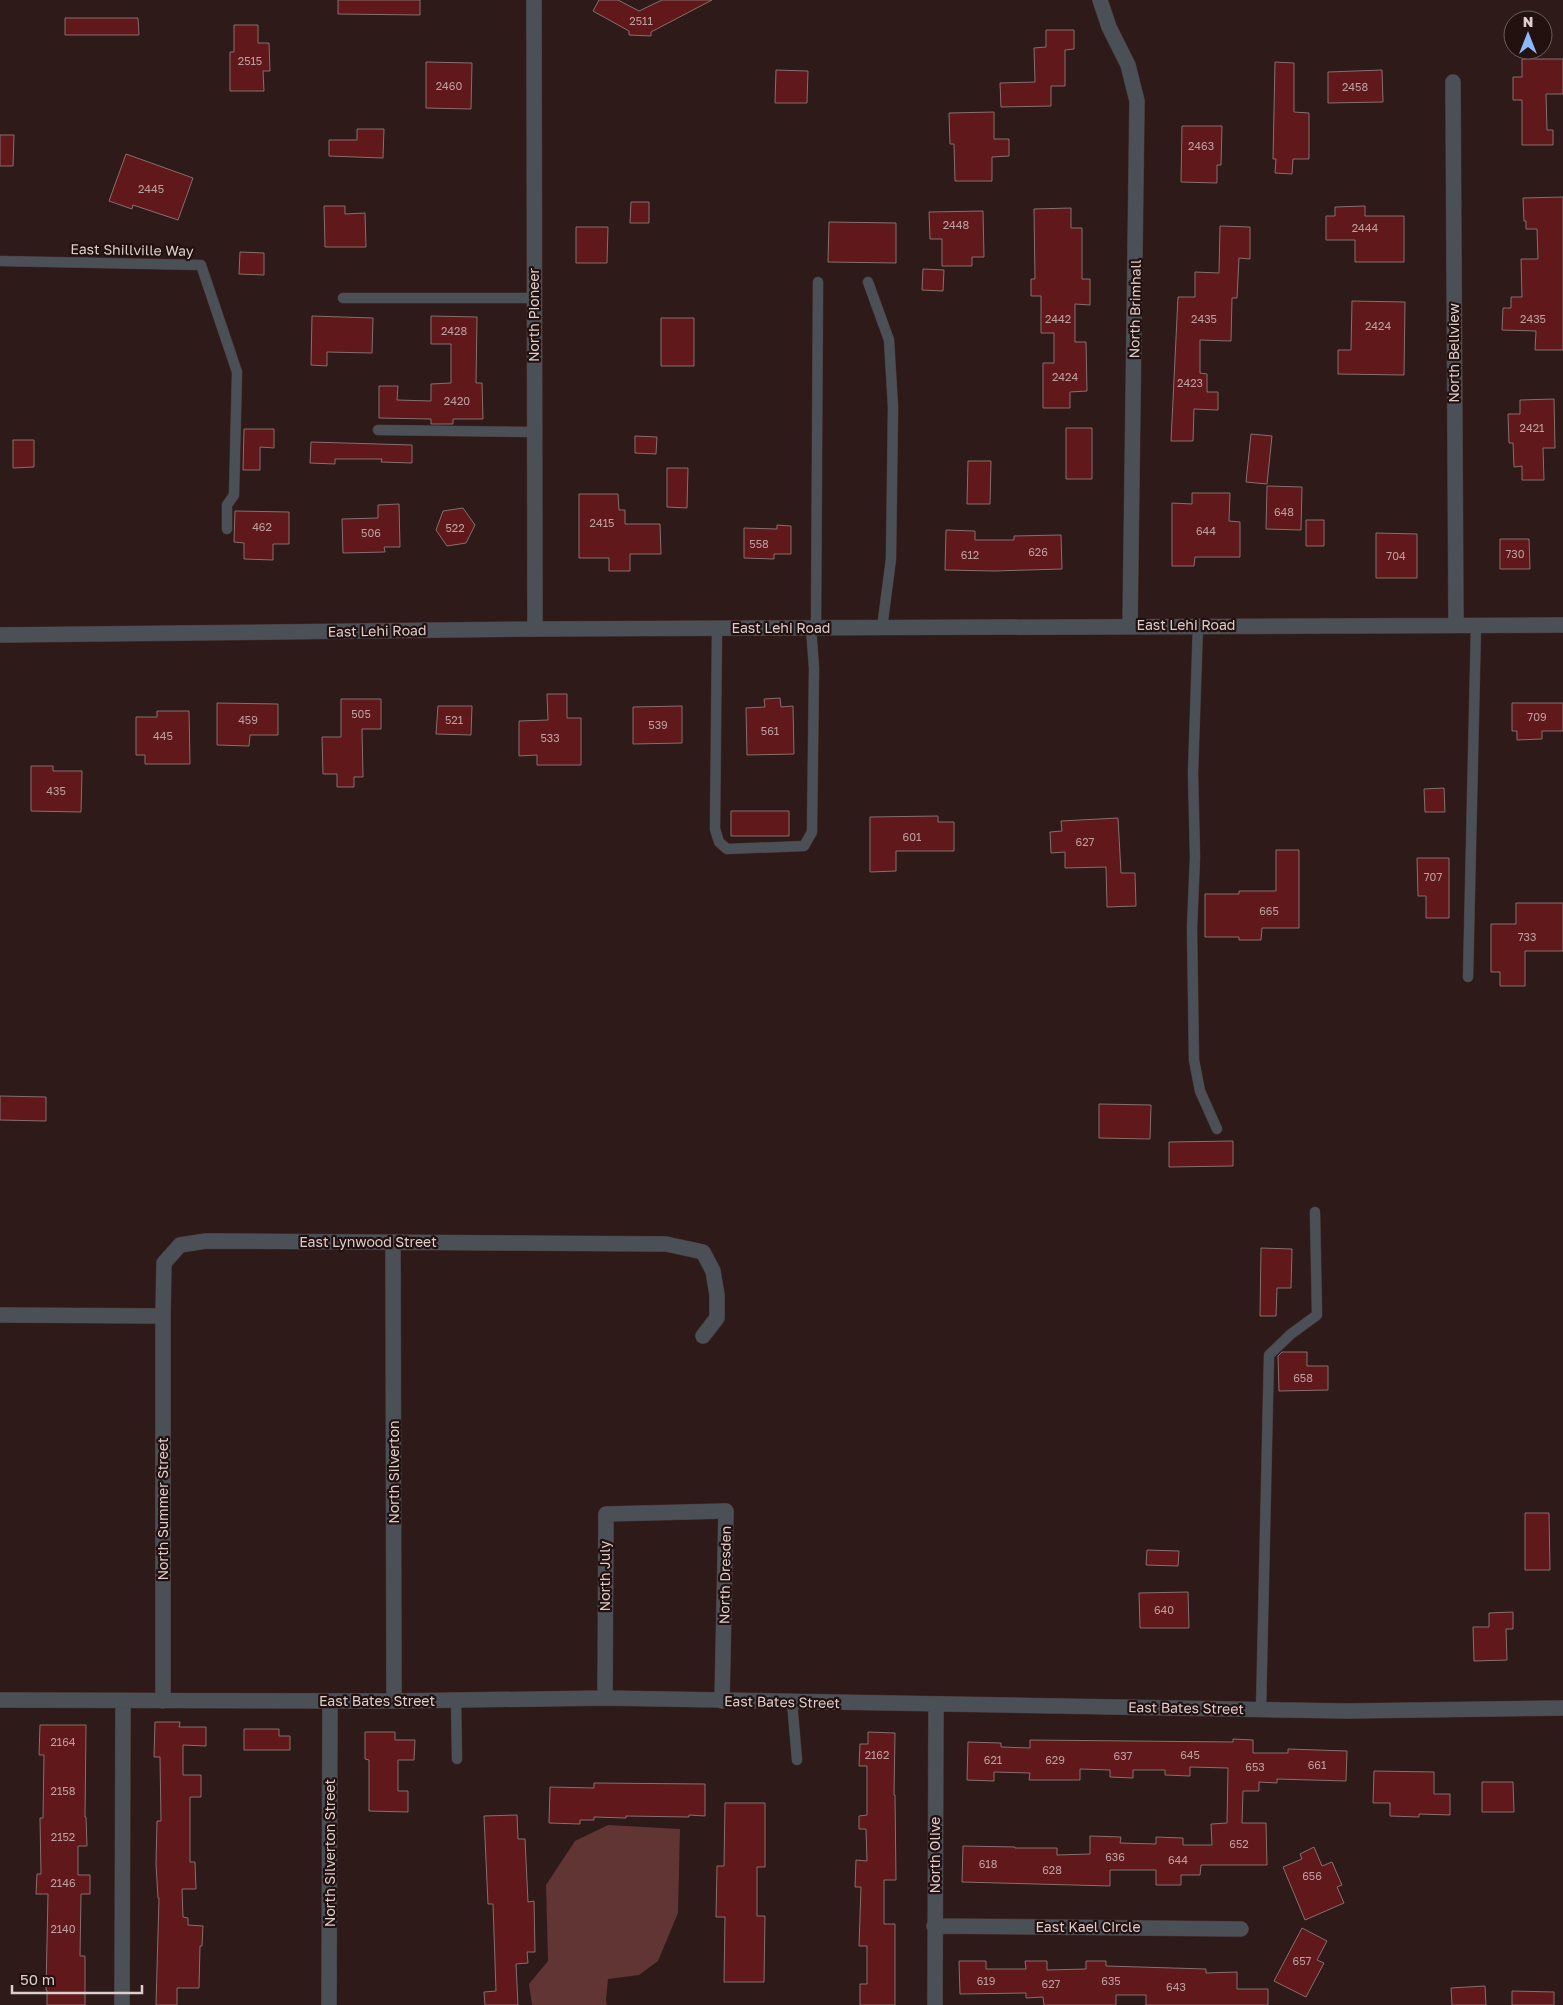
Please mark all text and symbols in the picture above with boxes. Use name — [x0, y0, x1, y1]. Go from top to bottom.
north arrow — [1503, 10, 1553, 60]
text: N — [1523, 13, 1533, 30]
house number: 2511 — [629, 14, 653, 27]
house number: 2515 — [238, 54, 262, 67]
house number: 2460 — [436, 79, 462, 92]
house number: 2458 — [1342, 80, 1368, 93]
house number: 2463 — [1188, 139, 1214, 152]
house number: 2445 — [138, 182, 164, 195]
house number: 2448 — [943, 218, 970, 231]
house number: 2444 — [1352, 221, 1379, 234]
street label: East Shillville Way — [70, 240, 194, 259]
street label: North Brimhall — [1125, 259, 1144, 359]
street label: North Pioneer — [525, 267, 542, 362]
street label: North Bellview — [1445, 303, 1462, 403]
house number: 2442 — [1045, 312, 1071, 325]
house number: 2435 — [1191, 312, 1217, 325]
house number: 2435 — [1520, 312, 1546, 325]
house number: 2424 — [1365, 319, 1391, 332]
house number: 2428 — [441, 324, 467, 337]
house number: 2424 — [1052, 370, 1078, 383]
house number: 2423 — [1177, 376, 1203, 389]
house number: 2420 — [444, 394, 470, 407]
house number: 2421 — [1520, 421, 1544, 434]
house number: 648 — [1274, 505, 1294, 518]
house number: 2415 — [590, 516, 614, 529]
house number: 462 — [252, 520, 272, 533]
house number: 522 — [445, 521, 465, 534]
house number: 644 — [1196, 524, 1216, 537]
house number: 506 — [361, 526, 381, 539]
house number: 558 — [749, 537, 769, 550]
house number: 626 — [1028, 545, 1048, 558]
house number: 730 — [1505, 547, 1525, 560]
house number: 612 — [961, 548, 979, 561]
house number: 704 — [1386, 549, 1406, 562]
street label: East Lehi Road — [1137, 616, 1235, 633]
street label: East Lehi Road — [732, 619, 830, 636]
street label: East Lehi Road — [327, 621, 427, 640]
house number: 505 — [351, 707, 371, 720]
house number: 709 — [1527, 710, 1547, 723]
house number: 459 — [238, 713, 258, 726]
house number: 521 — [445, 713, 463, 726]
house number: 539 — [648, 718, 668, 731]
house number: 561 — [761, 724, 779, 737]
house number: 445 — [153, 729, 173, 742]
house number: 533 — [540, 731, 560, 744]
house number: 435 — [46, 784, 66, 797]
house number: 601 — [903, 830, 921, 843]
house number: 627 — [1076, 835, 1095, 848]
house number: 707 — [1424, 870, 1442, 883]
house number: 665 — [1259, 904, 1279, 917]
house number: 733 — [1518, 930, 1536, 943]
street label: East Lynwood Street — [299, 1233, 437, 1250]
house number: 658 — [1293, 1371, 1313, 1384]
street label: North Silverton — [385, 1420, 402, 1524]
street label: North Summer Street — [154, 1437, 171, 1581]
street label: North Dresden — [715, 1526, 734, 1624]
street label: North July — [596, 1540, 613, 1611]
house number: 640 — [1154, 1603, 1174, 1616]
street label: East Bates Street — [319, 1692, 435, 1709]
street label: East Bates Street — [724, 1692, 840, 1711]
street label: East Bates Street — [1128, 1698, 1244, 1717]
house number: 2164 — [50, 1735, 76, 1748]
house number: 2162 — [865, 1748, 889, 1761]
house number: 645 — [1180, 1748, 1200, 1761]
house number: 637 — [1114, 1749, 1133, 1762]
house number: 621 — [984, 1753, 1002, 1766]
house number: 629 — [1045, 1753, 1065, 1766]
house number: 661 — [1308, 1758, 1326, 1771]
house number: 653 — [1245, 1760, 1265, 1773]
street label: North Silverton Street — [321, 1779, 338, 1927]
house number: 2158 — [51, 1784, 76, 1797]
street label: North Olive — [926, 1817, 943, 1893]
house number: 2152 — [51, 1830, 75, 1843]
house number: 652 — [1229, 1837, 1249, 1850]
house number: 636 — [1105, 1850, 1125, 1863]
house number: 644 — [1168, 1853, 1188, 1866]
house number: 618 — [979, 1857, 998, 1870]
house number: 628 — [1042, 1863, 1062, 1876]
house number: 656 — [1302, 1869, 1322, 1882]
house number: 2146 — [50, 1876, 76, 1889]
street label: East Kael Circle — [1035, 1918, 1141, 1935]
house number: 2140 — [50, 1922, 76, 1935]
house number: 657 — [1293, 1954, 1312, 1967]
scale bar — [12, 1962, 142, 1994]
text: 50 m — [20, 1970, 55, 1988]
house number: 619 — [977, 1974, 995, 1987]
house number: 635 — [1101, 1974, 1121, 1987]
house number: 627 — [1042, 1977, 1061, 1990]
house number: 643 — [1166, 1980, 1186, 1993]

